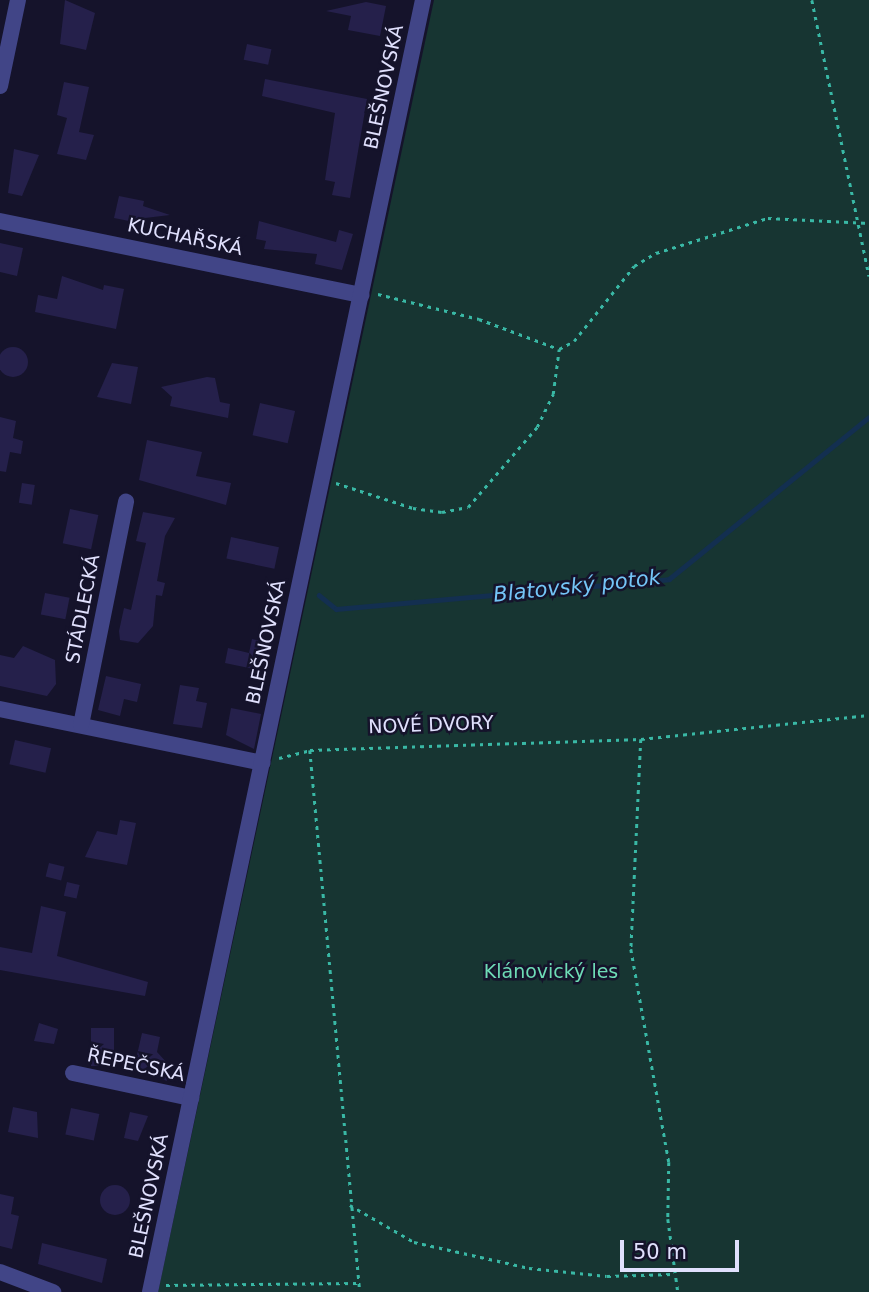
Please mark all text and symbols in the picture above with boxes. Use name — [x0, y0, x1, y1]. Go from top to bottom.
street label: BLEŠNOVSKÁ — [360, 23, 408, 151]
street label: KUCHAŘSKÁ — [126, 214, 244, 260]
street label: STÁDLECKÁ — [61, 552, 105, 666]
water label: Blatovský potok — [492, 565, 662, 607]
street label: BLEŠNOVSKÁ — [242, 578, 290, 706]
street label: NOVÉ DVORY — [368, 711, 494, 739]
park label: Klánovický les — [484, 961, 618, 983]
street label: ŘEPEČSKÁ — [85, 1044, 187, 1086]
street label: BLEŠNOVSKÁ — [125, 1132, 173, 1260]
scale bar — [624, 1226, 743, 1270]
text: 50 m — [633, 1240, 687, 1264]

